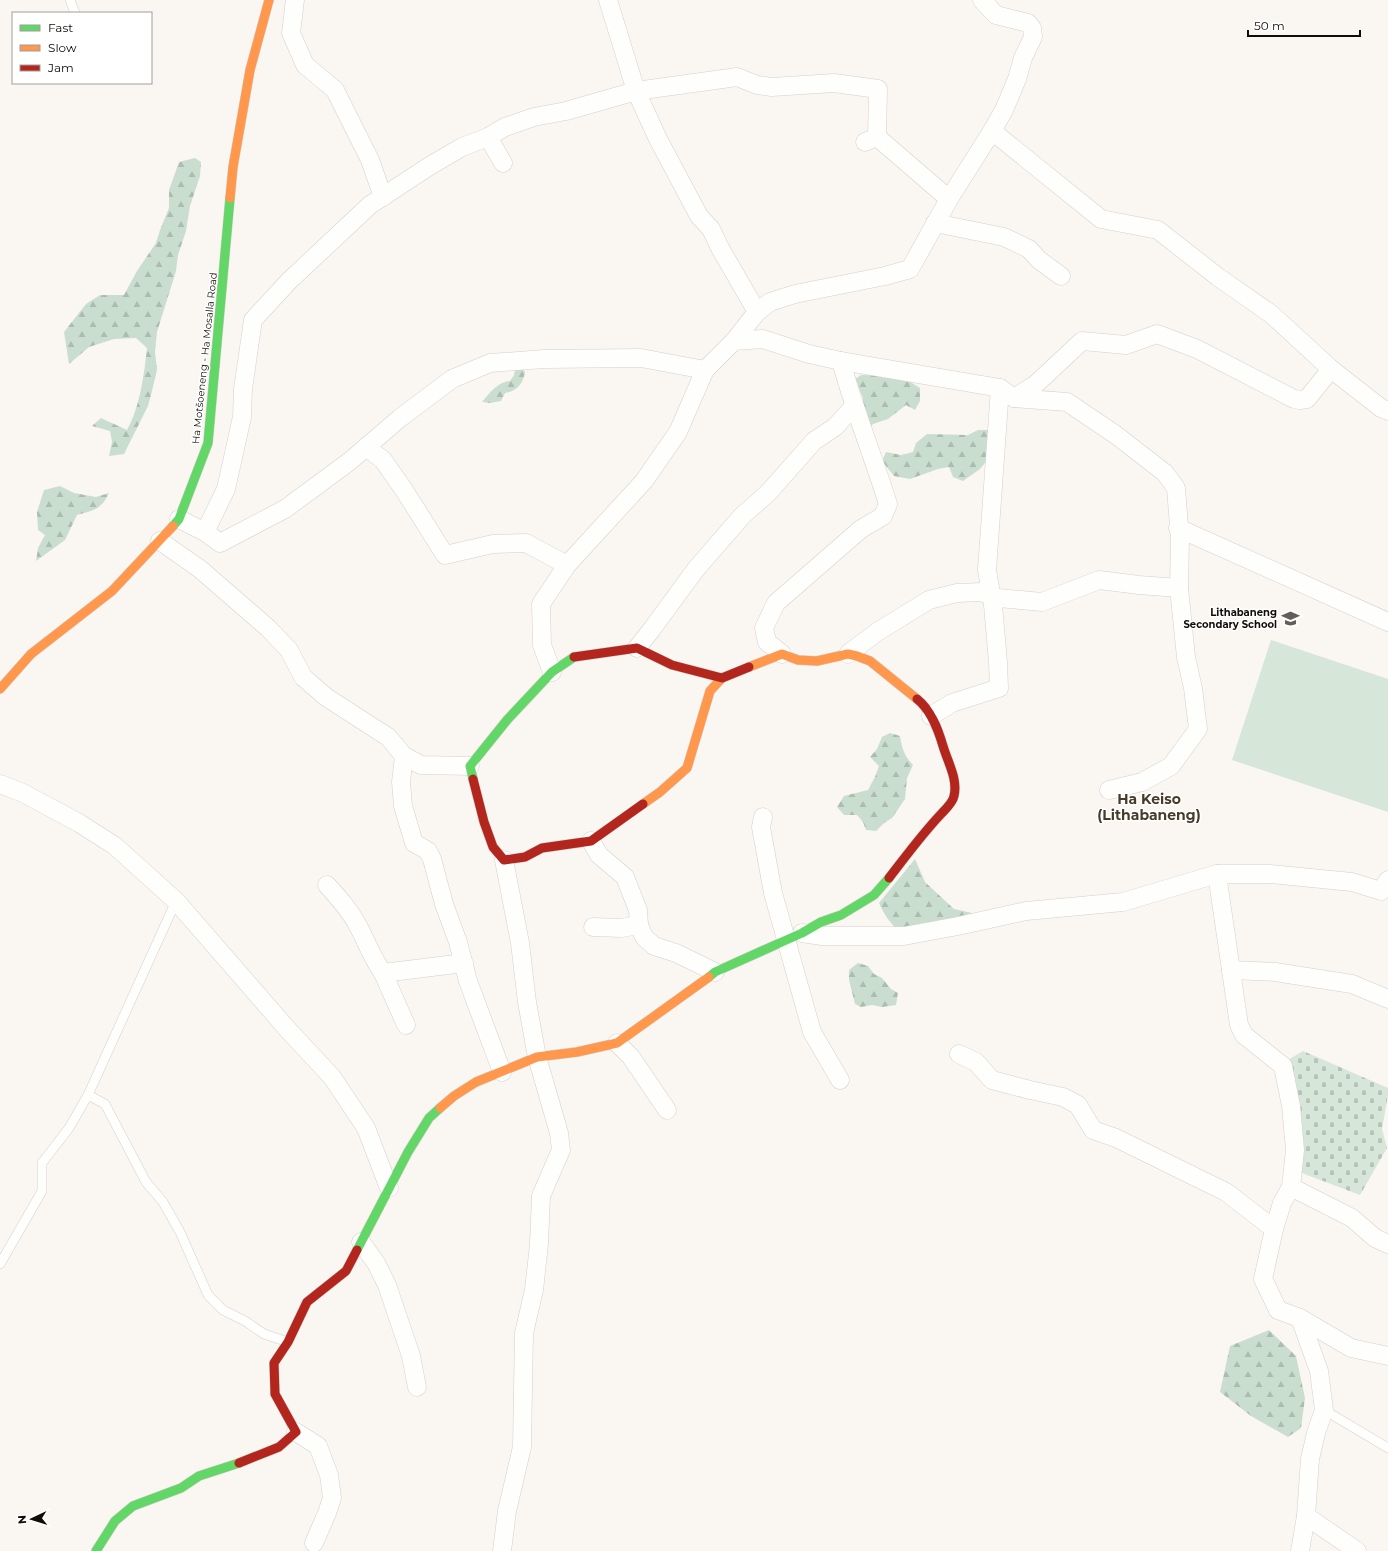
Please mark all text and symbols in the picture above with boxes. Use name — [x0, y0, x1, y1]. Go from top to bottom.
legend — [12, 12, 152, 84]
scale bar — [1248, 12, 1360, 38]
text: 50 m — [1254, 18, 1285, 33]
text: Fast — [48, 20, 73, 35]
text: Slow — [48, 40, 77, 55]
text: Jam — [47, 60, 74, 75]
street label: Ha Motšoeneng - Ha Mosalla Road — [189, 272, 220, 445]
place label: Lithabaneng Secondary School — [1183, 606, 1277, 631]
school or university icon: Lithabaneng Secondary School — [1280, 608, 1300, 628]
district label: Ha Keiso (Lithabaneng) — [1097, 790, 1201, 824]
north arrow — [12, 1499, 52, 1539]
text: N — [15, 1515, 29, 1525]

